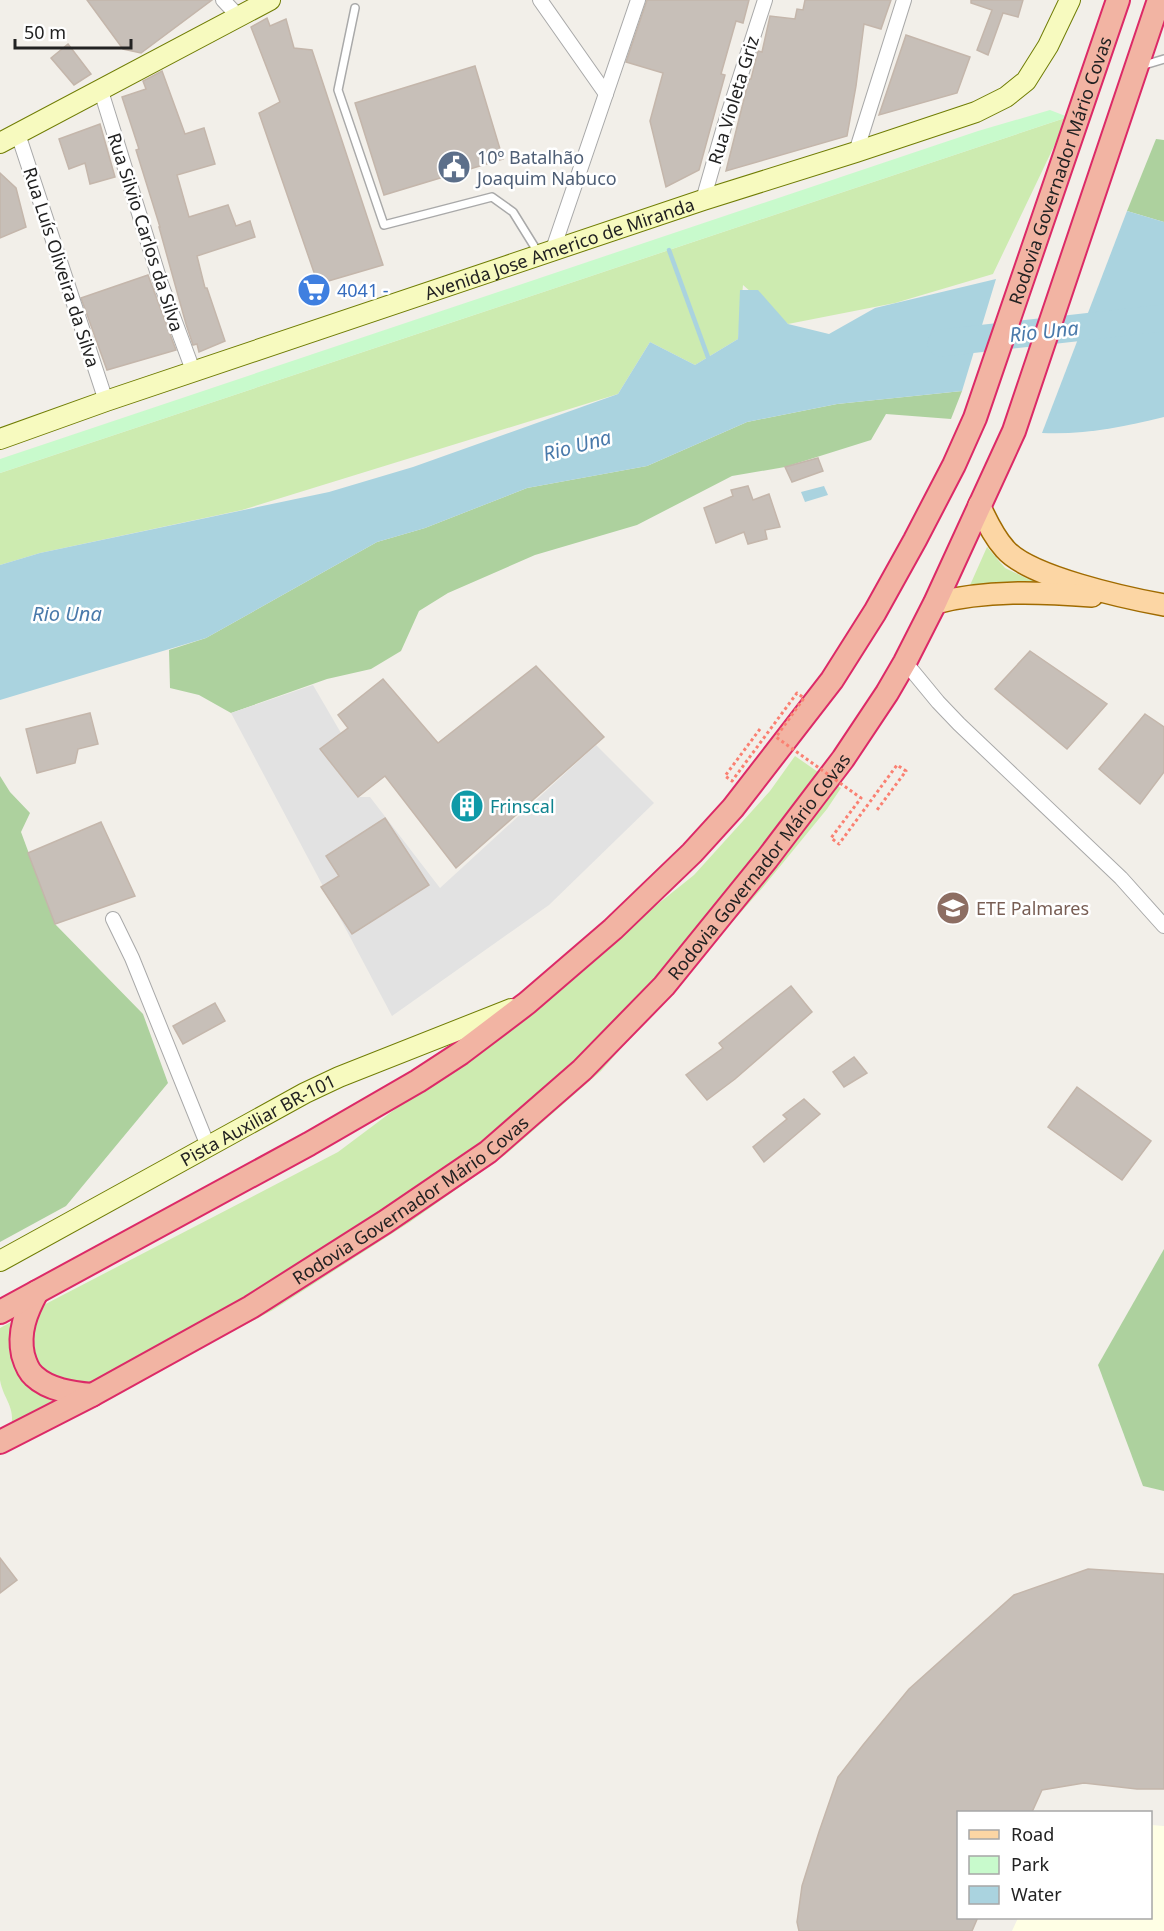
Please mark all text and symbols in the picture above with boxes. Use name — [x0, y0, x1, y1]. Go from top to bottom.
scale bar — [15, 12, 130, 50]
text: 50 m — [24, 20, 66, 44]
street label: Rua Violeta Griz — [702, 33, 764, 167]
street label: Rodovia Governador Mário Covas — [1003, 33, 1117, 308]
street label: Rua Silvio Carlos da Silva — [103, 130, 189, 334]
place label: 10º Batalhão Joaquim Nabuco — [475, 145, 617, 190]
public building icon: 10º Batalhão Joaquim Nabuco — [436, 149, 472, 185]
street label: Rua Luís Oliveira da Silva — [18, 164, 106, 370]
street label: Avenida Jose Americo de Miranda — [421, 192, 697, 305]
supermarket icon: 4041 - — [296, 272, 332, 308]
place label: 4041 - — [337, 278, 389, 302]
water label: Rio Una — [1008, 314, 1080, 348]
water label: Rio Una — [540, 423, 614, 467]
water label: Rio Una — [32, 600, 102, 627]
street label: Rodovia Governador Mário Covas — [662, 749, 855, 985]
building icon: Frinscal — [449, 788, 485, 824]
place label: Frinscal — [490, 794, 555, 818]
school or university icon: ETE Palmares — [935, 890, 971, 926]
place label: ETE Palmares — [976, 896, 1089, 920]
street label: Pista Auxiliar BR-101 — [176, 1068, 340, 1172]
street label: Rodovia Governador Mário Covas — [288, 1110, 533, 1290]
legend — [957, 1811, 1152, 1919]
text: Road — [1011, 1822, 1054, 1846]
text: Park — [1011, 1852, 1049, 1876]
text: Water — [1011, 1882, 1062, 1906]

